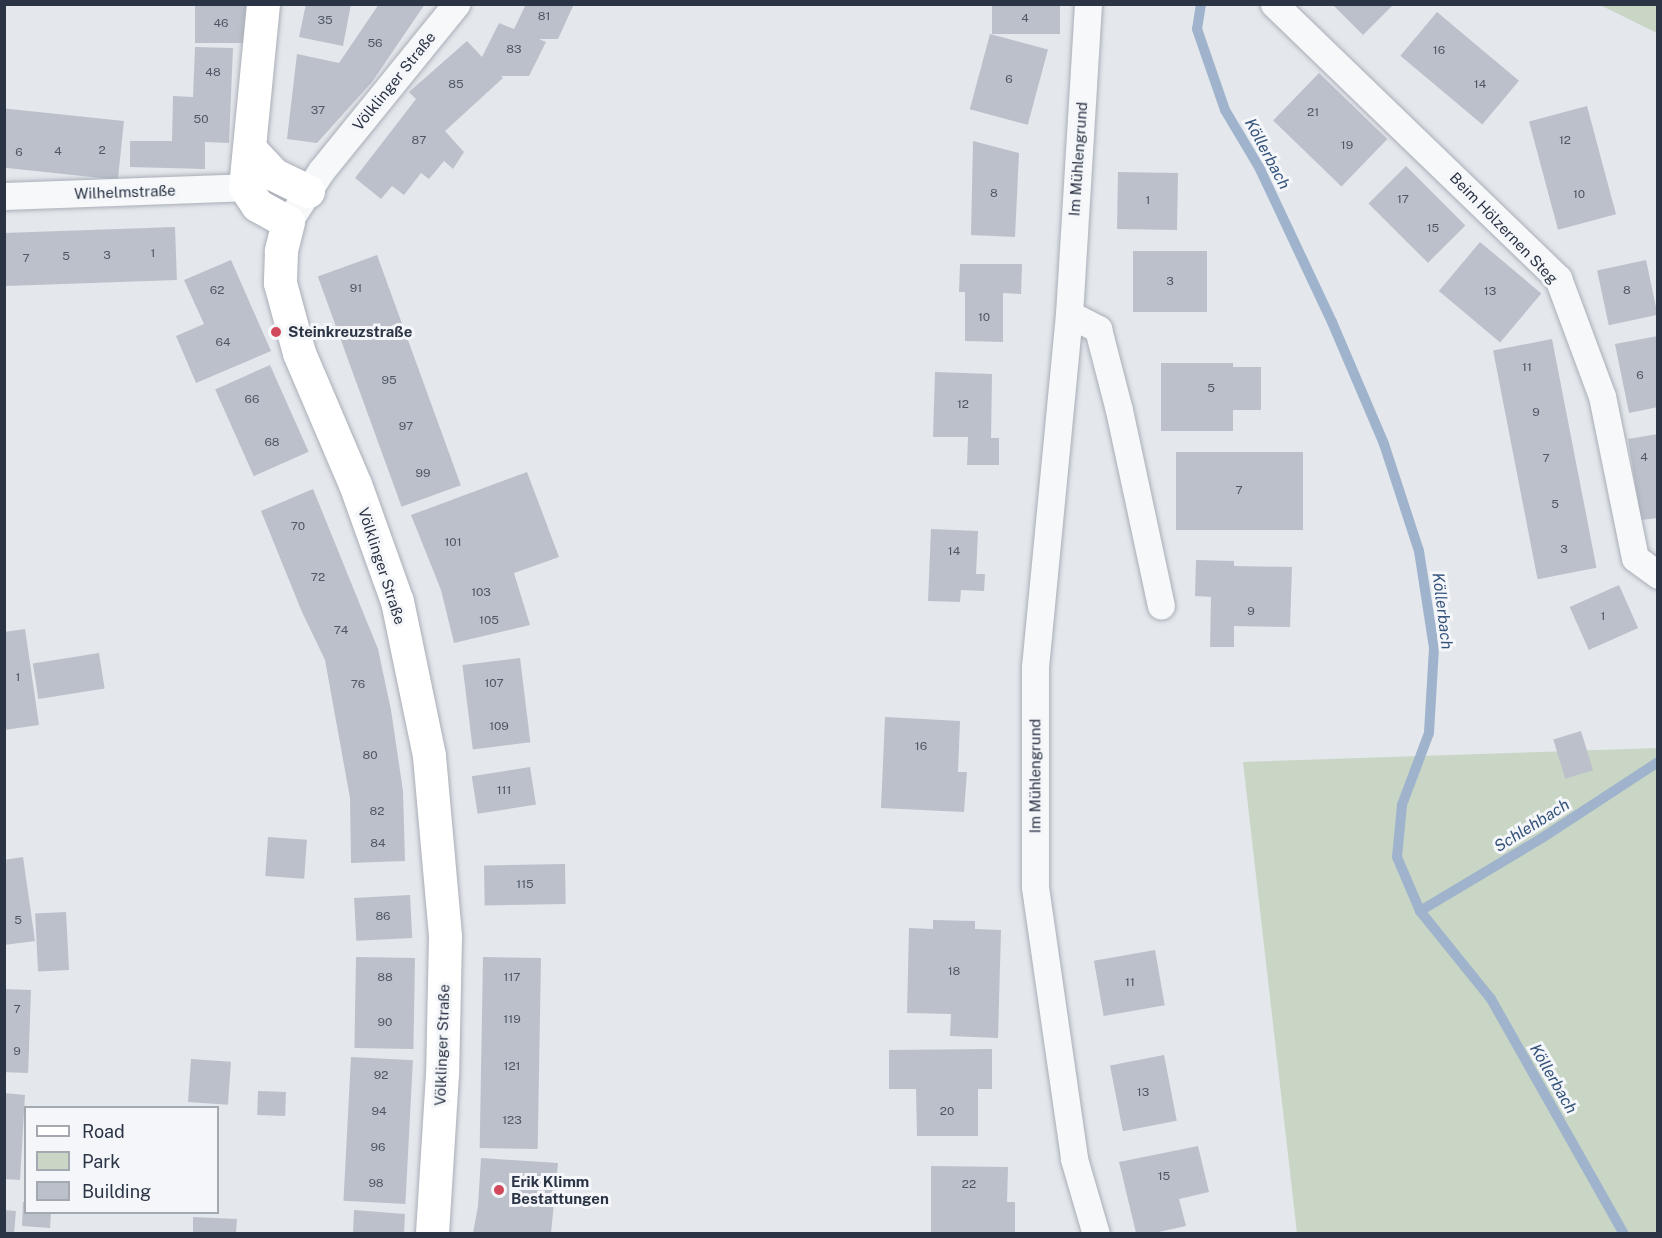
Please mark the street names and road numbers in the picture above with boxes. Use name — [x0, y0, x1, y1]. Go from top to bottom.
street label: Völklinger Straße — [349, 28, 439, 134]
street label: Im Mühlengrund — [1065, 101, 1091, 217]
street label: Beim Hölzernen Steg — [1446, 169, 1562, 287]
street label: Wilhelmstraße — [74, 181, 176, 203]
street label: Völklinger Straße — [355, 505, 409, 627]
street label: Im Mühlengrund — [1026, 719, 1044, 833]
street label: Völklinger Straße — [431, 984, 453, 1106]

